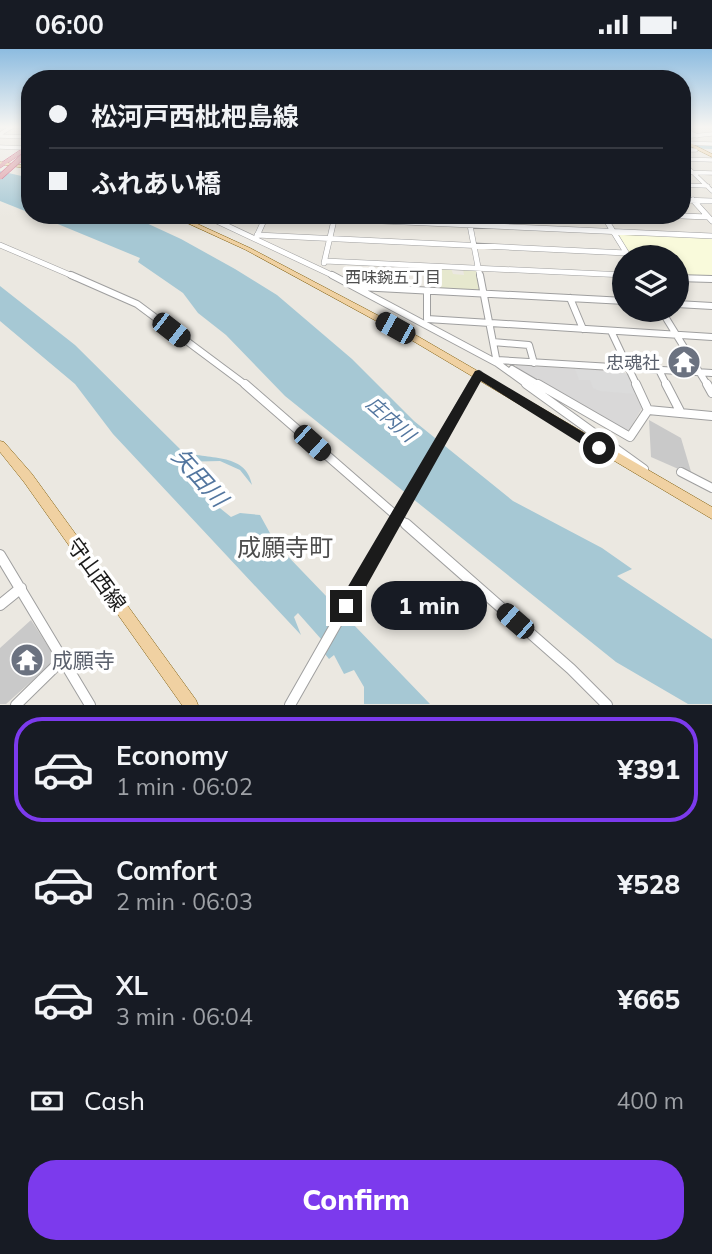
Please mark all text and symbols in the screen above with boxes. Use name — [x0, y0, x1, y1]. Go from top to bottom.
text: 06:00 — [35, 8, 104, 41]
text: 松河戸西枇杷島線 — [91, 100, 299, 133]
text: ふれあい橋 — [91, 167, 221, 200]
map controls — [612, 245, 689, 322]
button: layers — [612, 245, 689, 322]
district label: 西味鋺五丁目 — [345, 267, 441, 287]
car — [148, 309, 195, 351]
car — [372, 309, 419, 347]
temple icon: 忠魂社 — [665, 343, 703, 381]
place label: 忠魂社 — [606, 351, 660, 374]
water label: 庄内川 — [362, 391, 422, 448]
car — [290, 421, 335, 465]
route start — [583, 432, 615, 464]
water label: 矢田川 — [166, 442, 236, 515]
street label: 守山西線 — [62, 532, 132, 616]
district label: 成願寺町 — [237, 532, 333, 562]
callout: 1 min — [370, 581, 486, 631]
route end — [330, 590, 362, 622]
text: 1 min — [398, 591, 460, 620]
car — [493, 599, 538, 643]
temple icon: 成願寺 — [8, 641, 46, 679]
place label: 成願寺 — [52, 647, 115, 673]
icon: car — [32, 738, 95, 801]
text: Economy — [116, 739, 228, 772]
text: ¥391 — [618, 753, 680, 786]
text: 1 min · 06:02 — [116, 772, 253, 801]
icon: car — [32, 853, 95, 916]
text: Comfort — [116, 854, 217, 887]
text: ¥528 — [618, 868, 680, 901]
text: 2 min · 06:03 — [116, 887, 253, 916]
icon: car — [32, 968, 95, 1031]
text: XL — [116, 969, 148, 1002]
text: ¥665 — [618, 983, 680, 1016]
text: 3 min · 06:04 — [116, 1002, 253, 1031]
icon: cash — [28, 1082, 66, 1120]
text: Cash — [84, 1084, 145, 1117]
text: 400 m — [616, 1086, 684, 1115]
button: Confirm — [28, 1160, 684, 1240]

